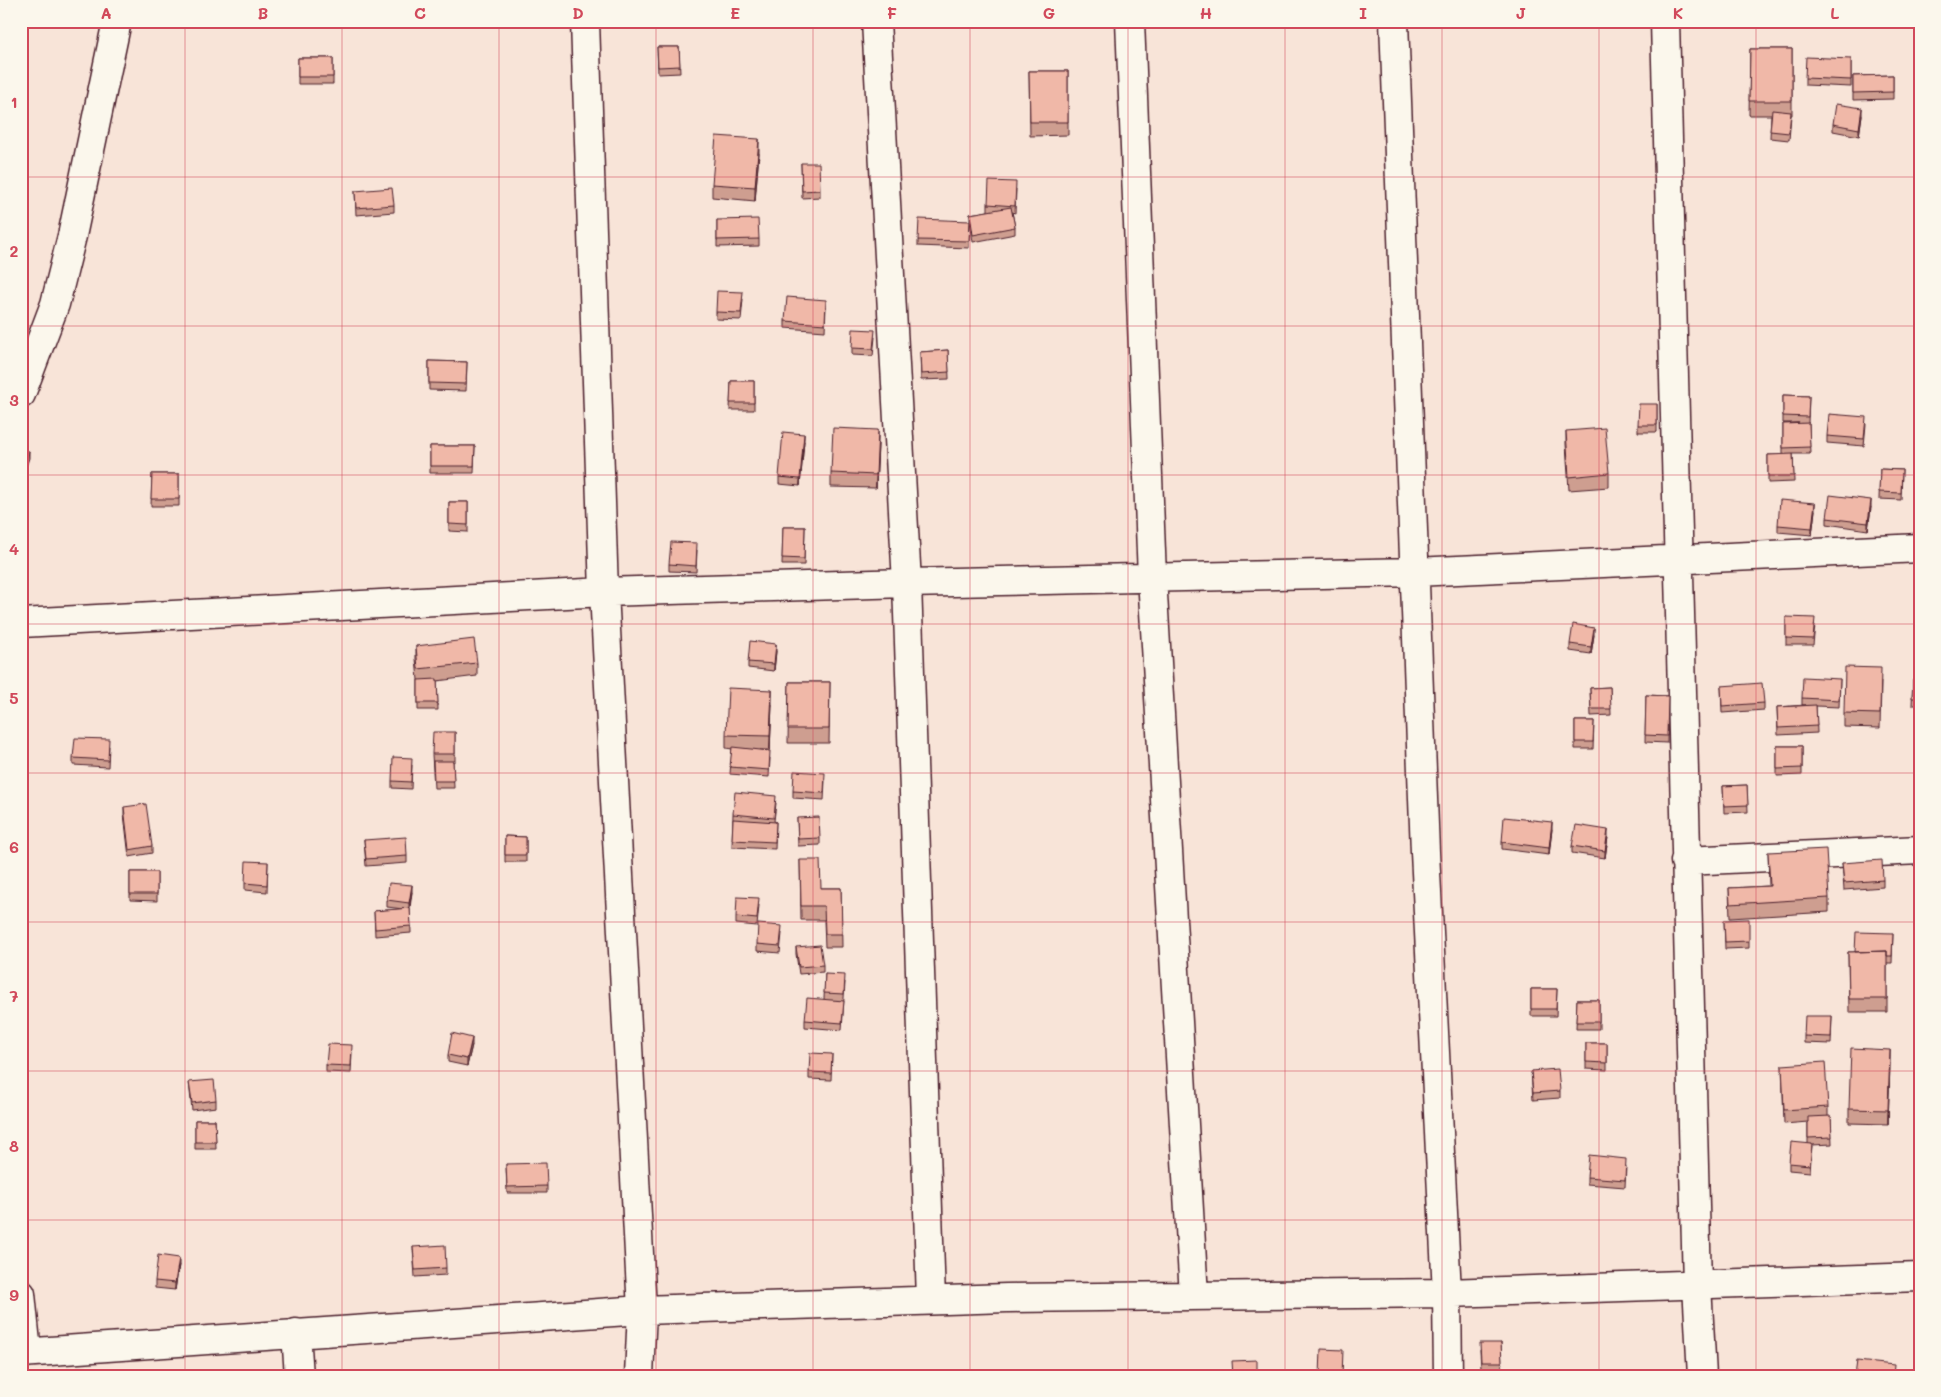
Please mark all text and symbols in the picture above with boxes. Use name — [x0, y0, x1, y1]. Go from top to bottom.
text: A — [100, 2, 112, 23]
text: B — [258, 2, 268, 23]
text: C — [414, 2, 426, 23]
text: D — [572, 2, 584, 23]
text: E — [730, 2, 740, 23]
text: F — [887, 2, 897, 23]
text: G — [1043, 2, 1055, 23]
text: H — [1200, 2, 1212, 23]
text: I — [1359, 2, 1367, 23]
text: J — [1516, 2, 1526, 23]
text: K — [1673, 2, 1683, 23]
text: L — [1830, 2, 1840, 23]
text: 1 — [10, 91, 18, 112]
text: 2 — [10, 240, 19, 261]
text: 3 — [9, 389, 19, 410]
text: 4 — [9, 538, 19, 559]
text: 5 — [9, 687, 19, 708]
text: 6 — [9, 836, 19, 857]
text: 7 — [10, 985, 19, 1006]
text: 8 — [9, 1135, 19, 1156]
text: 9 — [9, 1284, 19, 1305]

